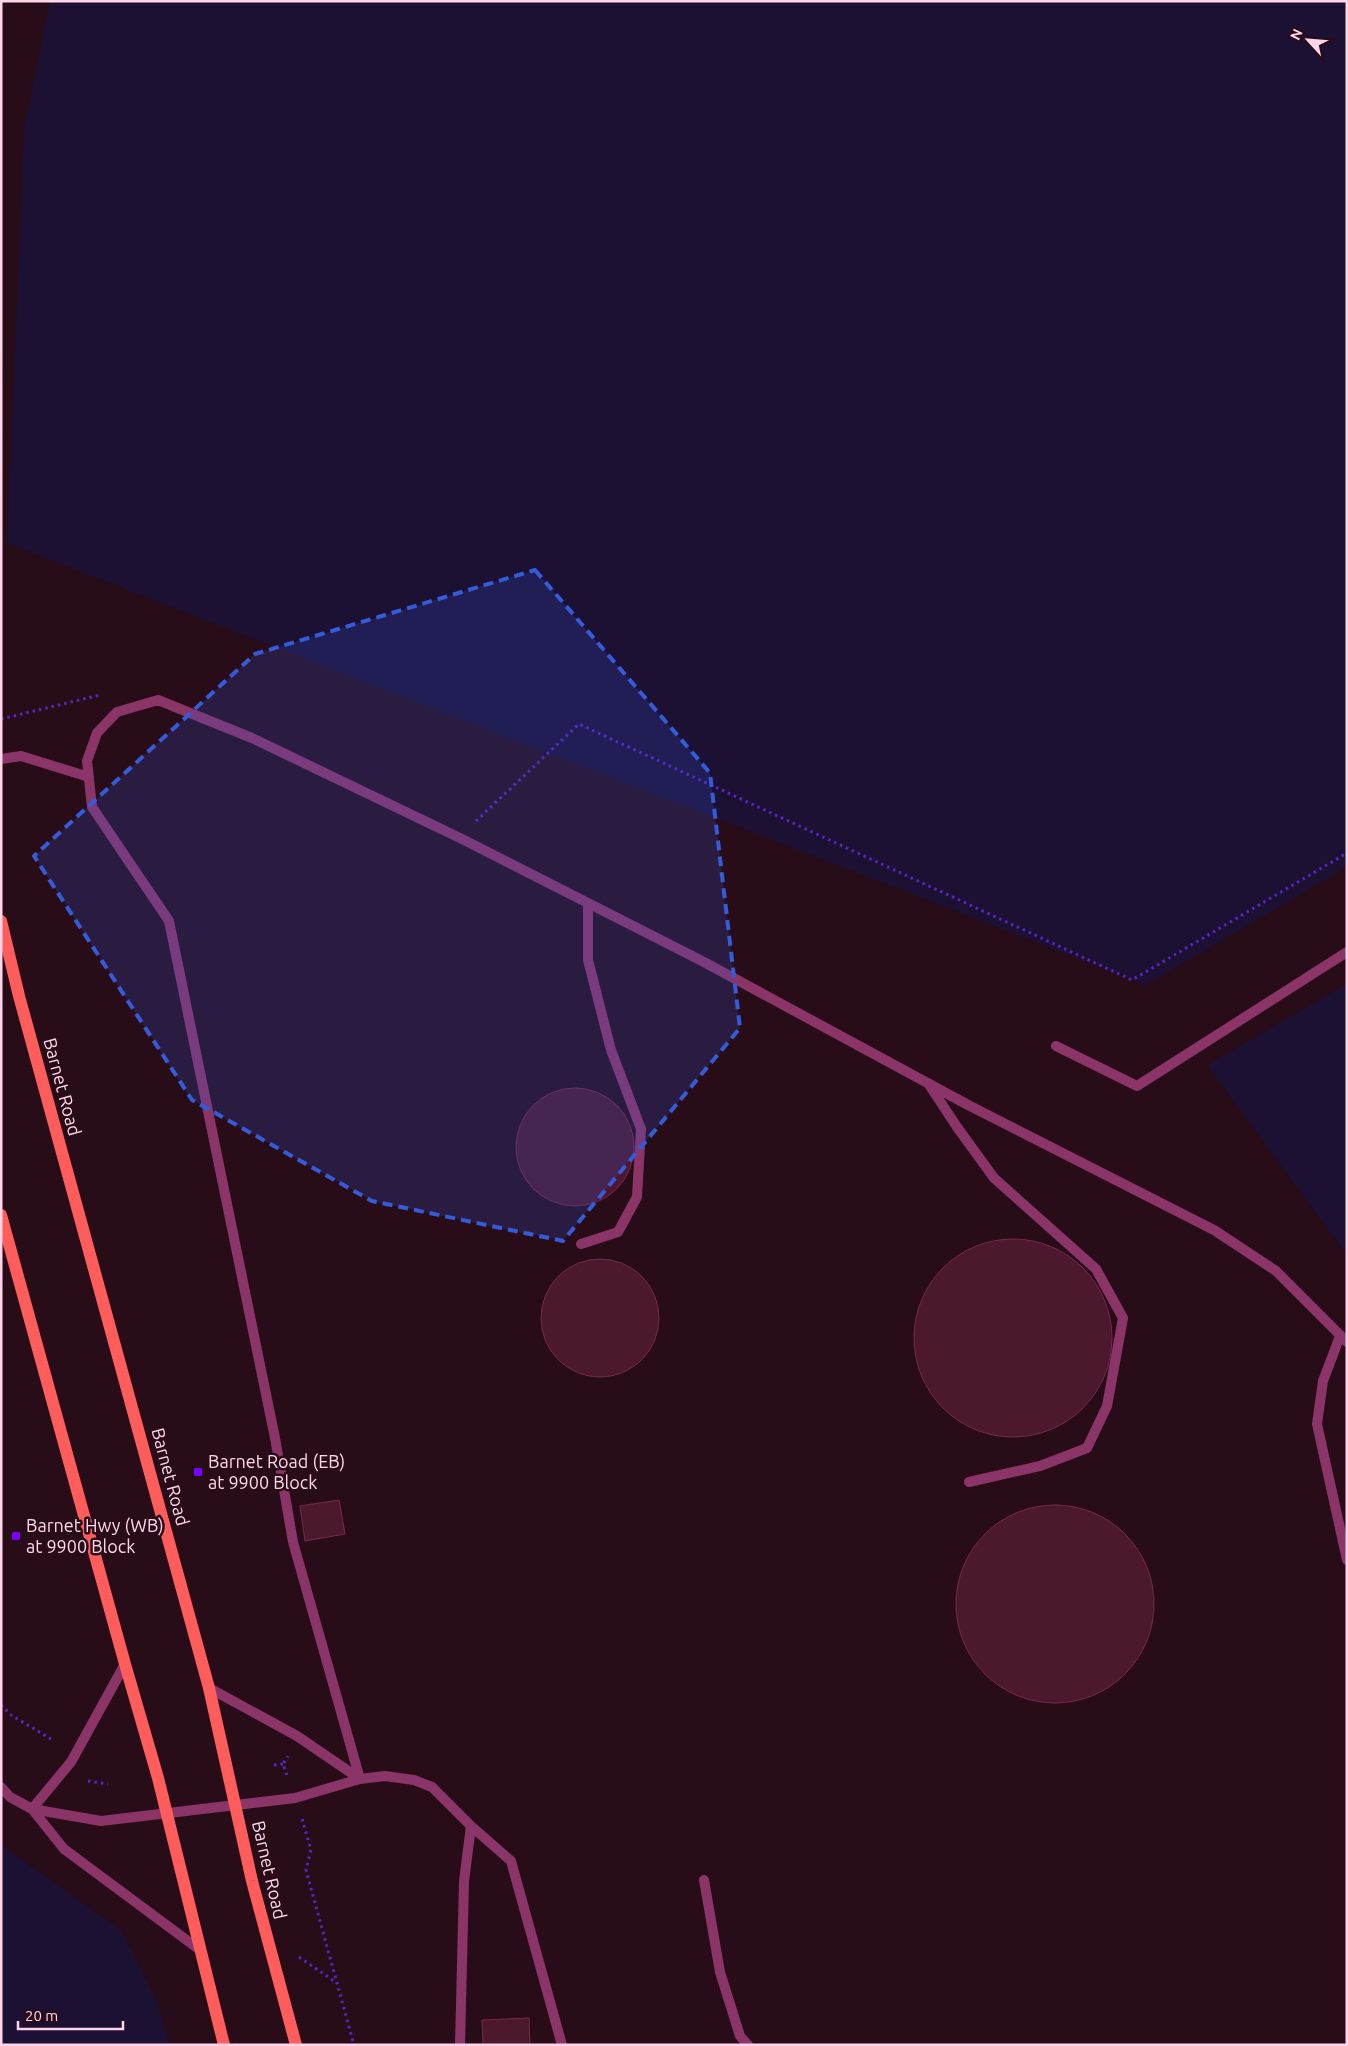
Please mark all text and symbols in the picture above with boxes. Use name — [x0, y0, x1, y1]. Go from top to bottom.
north arrow — [1283, 15, 1333, 65]
text: N — [1287, 26, 1306, 43]
street label: Barnet Road — [40, 1036, 86, 1138]
street label: Barnet Road — [148, 1426, 194, 1528]
place label: Barnet Road (EB) at 9900 Block — [208, 1451, 345, 1492]
marker: Barnet Road (EB) at 9900 Block — [192, 1466, 204, 1478]
place label: Barnet Hwy (WB) at 9900 Block — [26, 1515, 164, 1556]
marker: Barnet Hwy (WB) at 9900 Block — [10, 1530, 22, 1542]
street label: Barnet Road — [249, 1819, 291, 1921]
scale bar — [18, 1998, 122, 2030]
text: 20 m — [25, 2007, 58, 2024]

